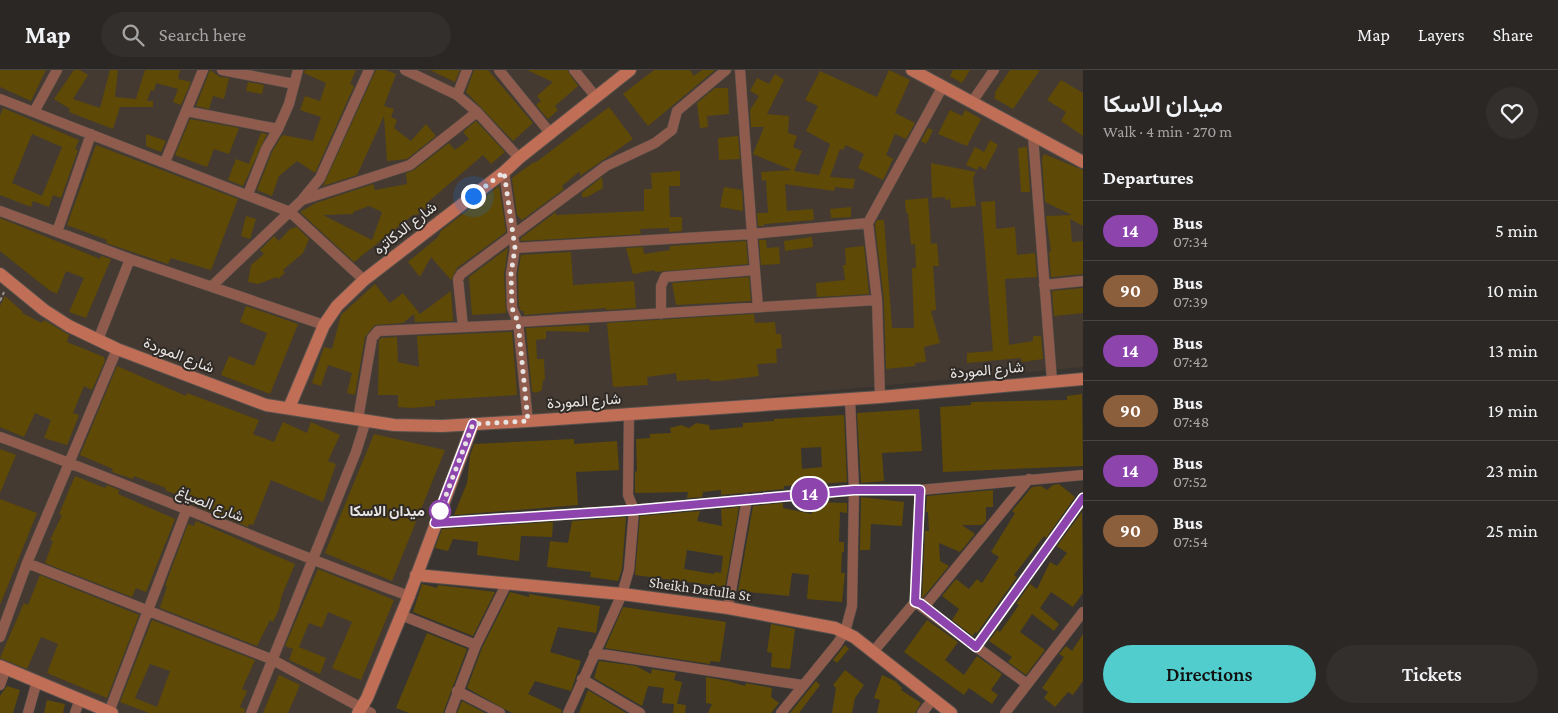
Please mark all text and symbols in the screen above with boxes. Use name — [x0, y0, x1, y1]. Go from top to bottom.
search box — [101, 12, 451, 57]
text: Map — [25, 21, 71, 48]
icon: search — [119, 21, 147, 49]
text: Search here — [159, 24, 246, 45]
text: Map — [1357, 25, 1390, 45]
text: Layers — [1418, 25, 1465, 45]
text: Share — [1493, 25, 1533, 45]
button: heart — [1486, 87, 1538, 139]
text: ميدان الاسكا — [1103, 90, 1223, 117]
text: Walk · 4 min · 270 m — [1103, 123, 1232, 140]
text: Departures — [1103, 167, 1194, 188]
your location — [461, 184, 486, 209]
street label: شارع الدكاتره — [370, 198, 442, 260]
text: Bus — [1173, 212, 1203, 233]
text: 5 min — [1495, 220, 1538, 241]
text: 14 — [1122, 221, 1139, 241]
text: 07:34 — [1173, 233, 1208, 250]
text: Bus — [1173, 272, 1203, 293]
text: 10 min — [1487, 280, 1538, 301]
text: 90 — [1120, 281, 1141, 301]
text: 07:39 — [1173, 293, 1208, 310]
text: Bus — [1173, 332, 1203, 353]
street label: شارع الموردة — [140, 334, 217, 379]
text: 13 min — [1489, 340, 1538, 361]
text: 14 — [1122, 341, 1139, 361]
text: 07:42 — [1173, 353, 1208, 370]
street label: شارع الموردة — [949, 359, 1025, 384]
street label: شارع الموردة — [546, 390, 622, 415]
text: Bus — [1173, 392, 1203, 413]
text: 19 min — [1488, 400, 1538, 421]
text: 90 — [1120, 401, 1141, 421]
text: 07:48 — [1173, 413, 1209, 430]
text: Bus — [1173, 452, 1203, 473]
text: 23 min — [1486, 460, 1538, 481]
text: 14 — [1122, 461, 1139, 481]
text: 07:52 — [1173, 473, 1207, 490]
line badge: 14 — [788, 478, 832, 510]
street label: شارع الصياغ — [173, 483, 246, 528]
text: 14 — [802, 484, 818, 504]
marker: ميدان الاسكا — [429, 500, 451, 522]
place label: ميدان الاسكا — [350, 503, 425, 520]
text: Bus — [1173, 512, 1203, 533]
text: 25 min — [1486, 520, 1538, 541]
text: 90 — [1120, 521, 1141, 541]
text: 07:54 — [1173, 533, 1208, 550]
street label: Sheikh Dafulla St — [648, 574, 753, 604]
button: Directions — [1103, 645, 1316, 703]
button: Tickets — [1326, 645, 1538, 703]

